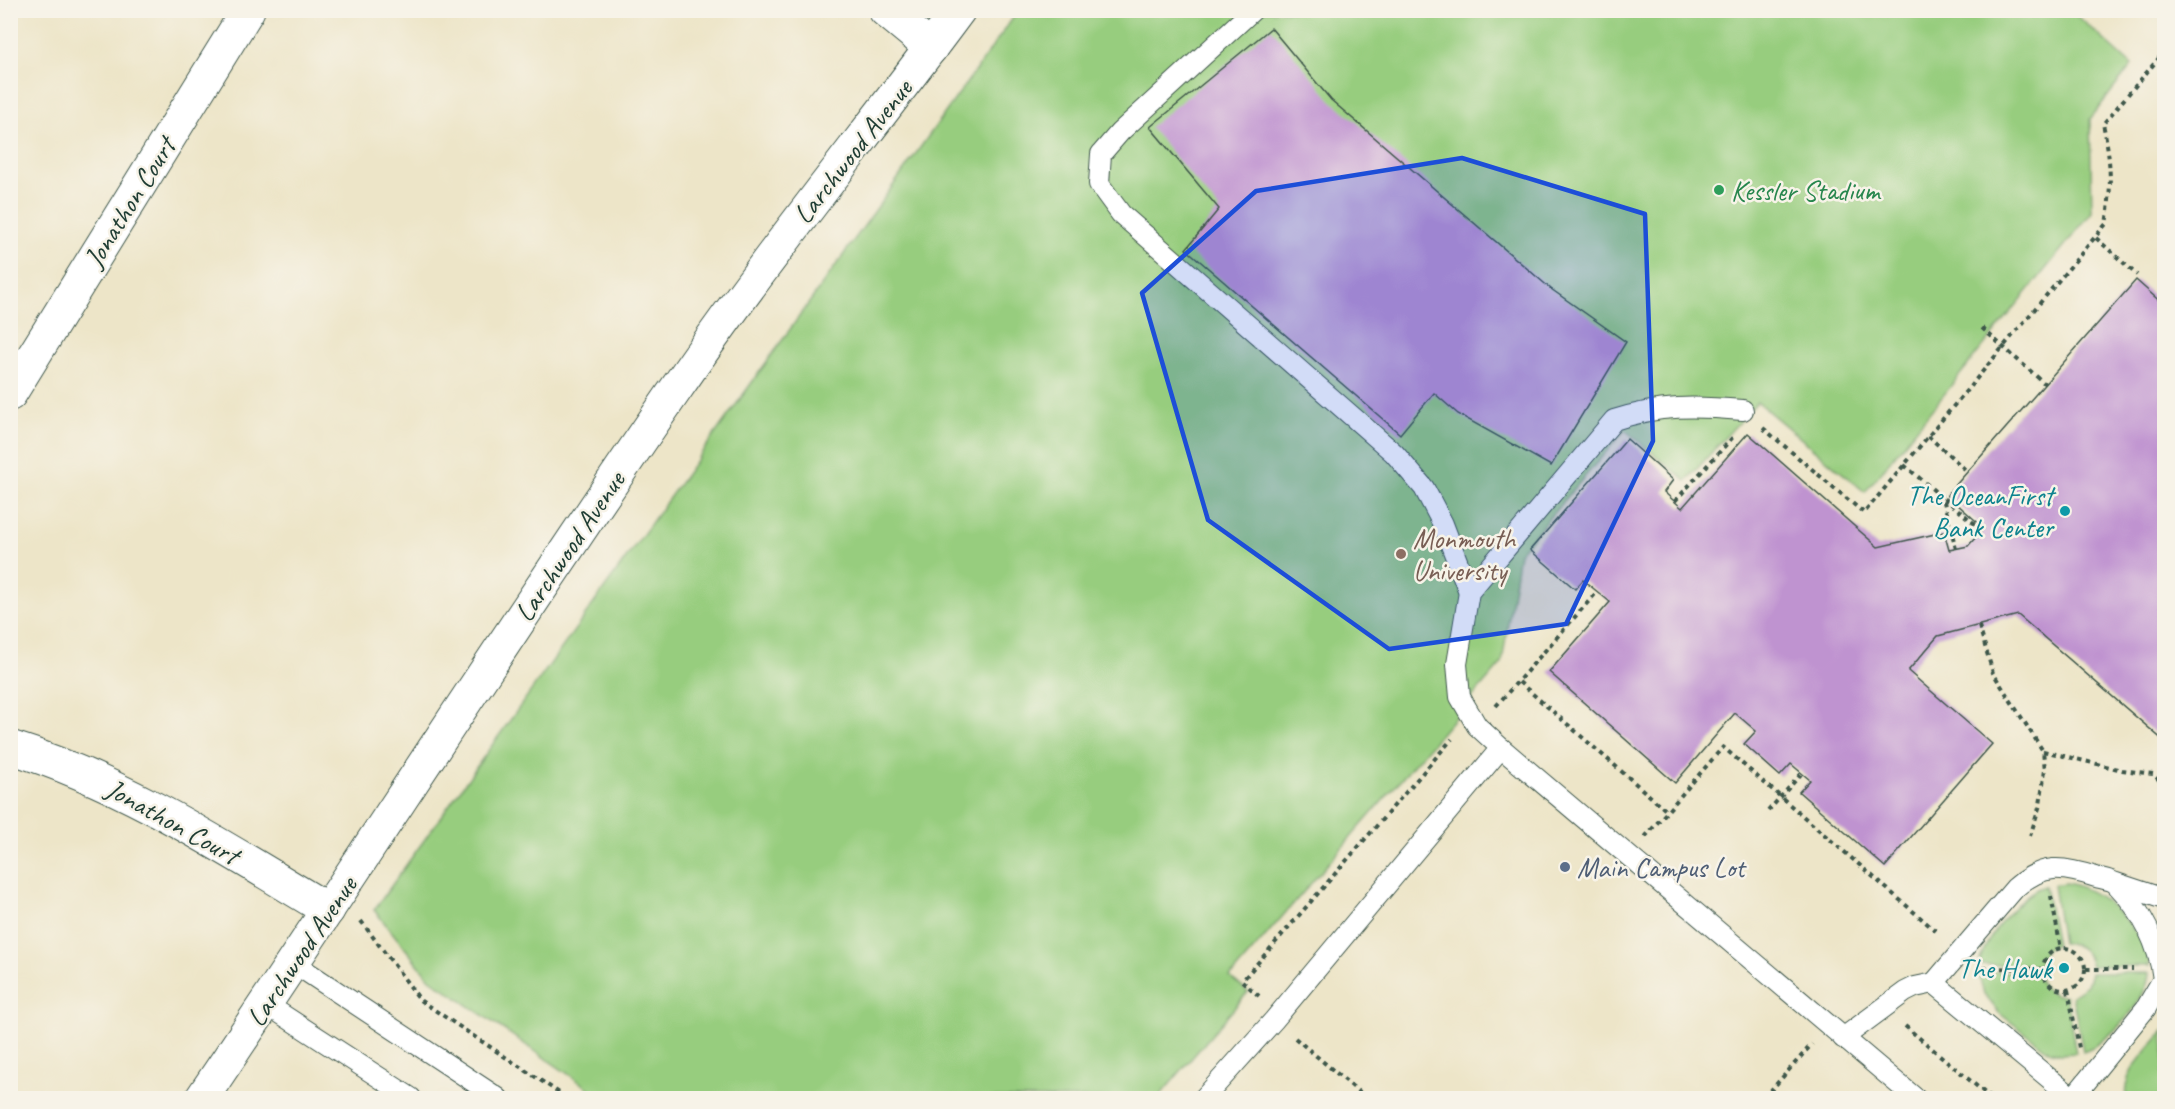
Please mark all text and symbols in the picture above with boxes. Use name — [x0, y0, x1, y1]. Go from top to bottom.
street label: Larchwood Avenue — [785, 71, 921, 230]
street label: Jonathon Court — [75, 128, 185, 275]
place label: Kessler Stadium — [1731, 173, 1882, 208]
marker: Kessler Stadium — [1712, 183, 1726, 197]
street label: Larchwood Avenue — [506, 463, 633, 628]
place label: The OceanFirst Bank Center — [1907, 478, 2057, 545]
marker: The OceanFirst Bank Center — [2058, 504, 2072, 518]
place label: Monmouth University — [1413, 521, 1517, 588]
marker: Monmouth University — [1394, 547, 1408, 561]
street label: Jonathon Court — [99, 770, 248, 874]
place label: Main Campus Lot — [1577, 850, 1747, 885]
marker: Main Campus Lot — [1558, 860, 1572, 874]
street label: Larchwood Avenue — [238, 868, 365, 1033]
place label: The Hawk — [1958, 951, 2054, 986]
marker: The Hawk — [2057, 961, 2071, 975]

